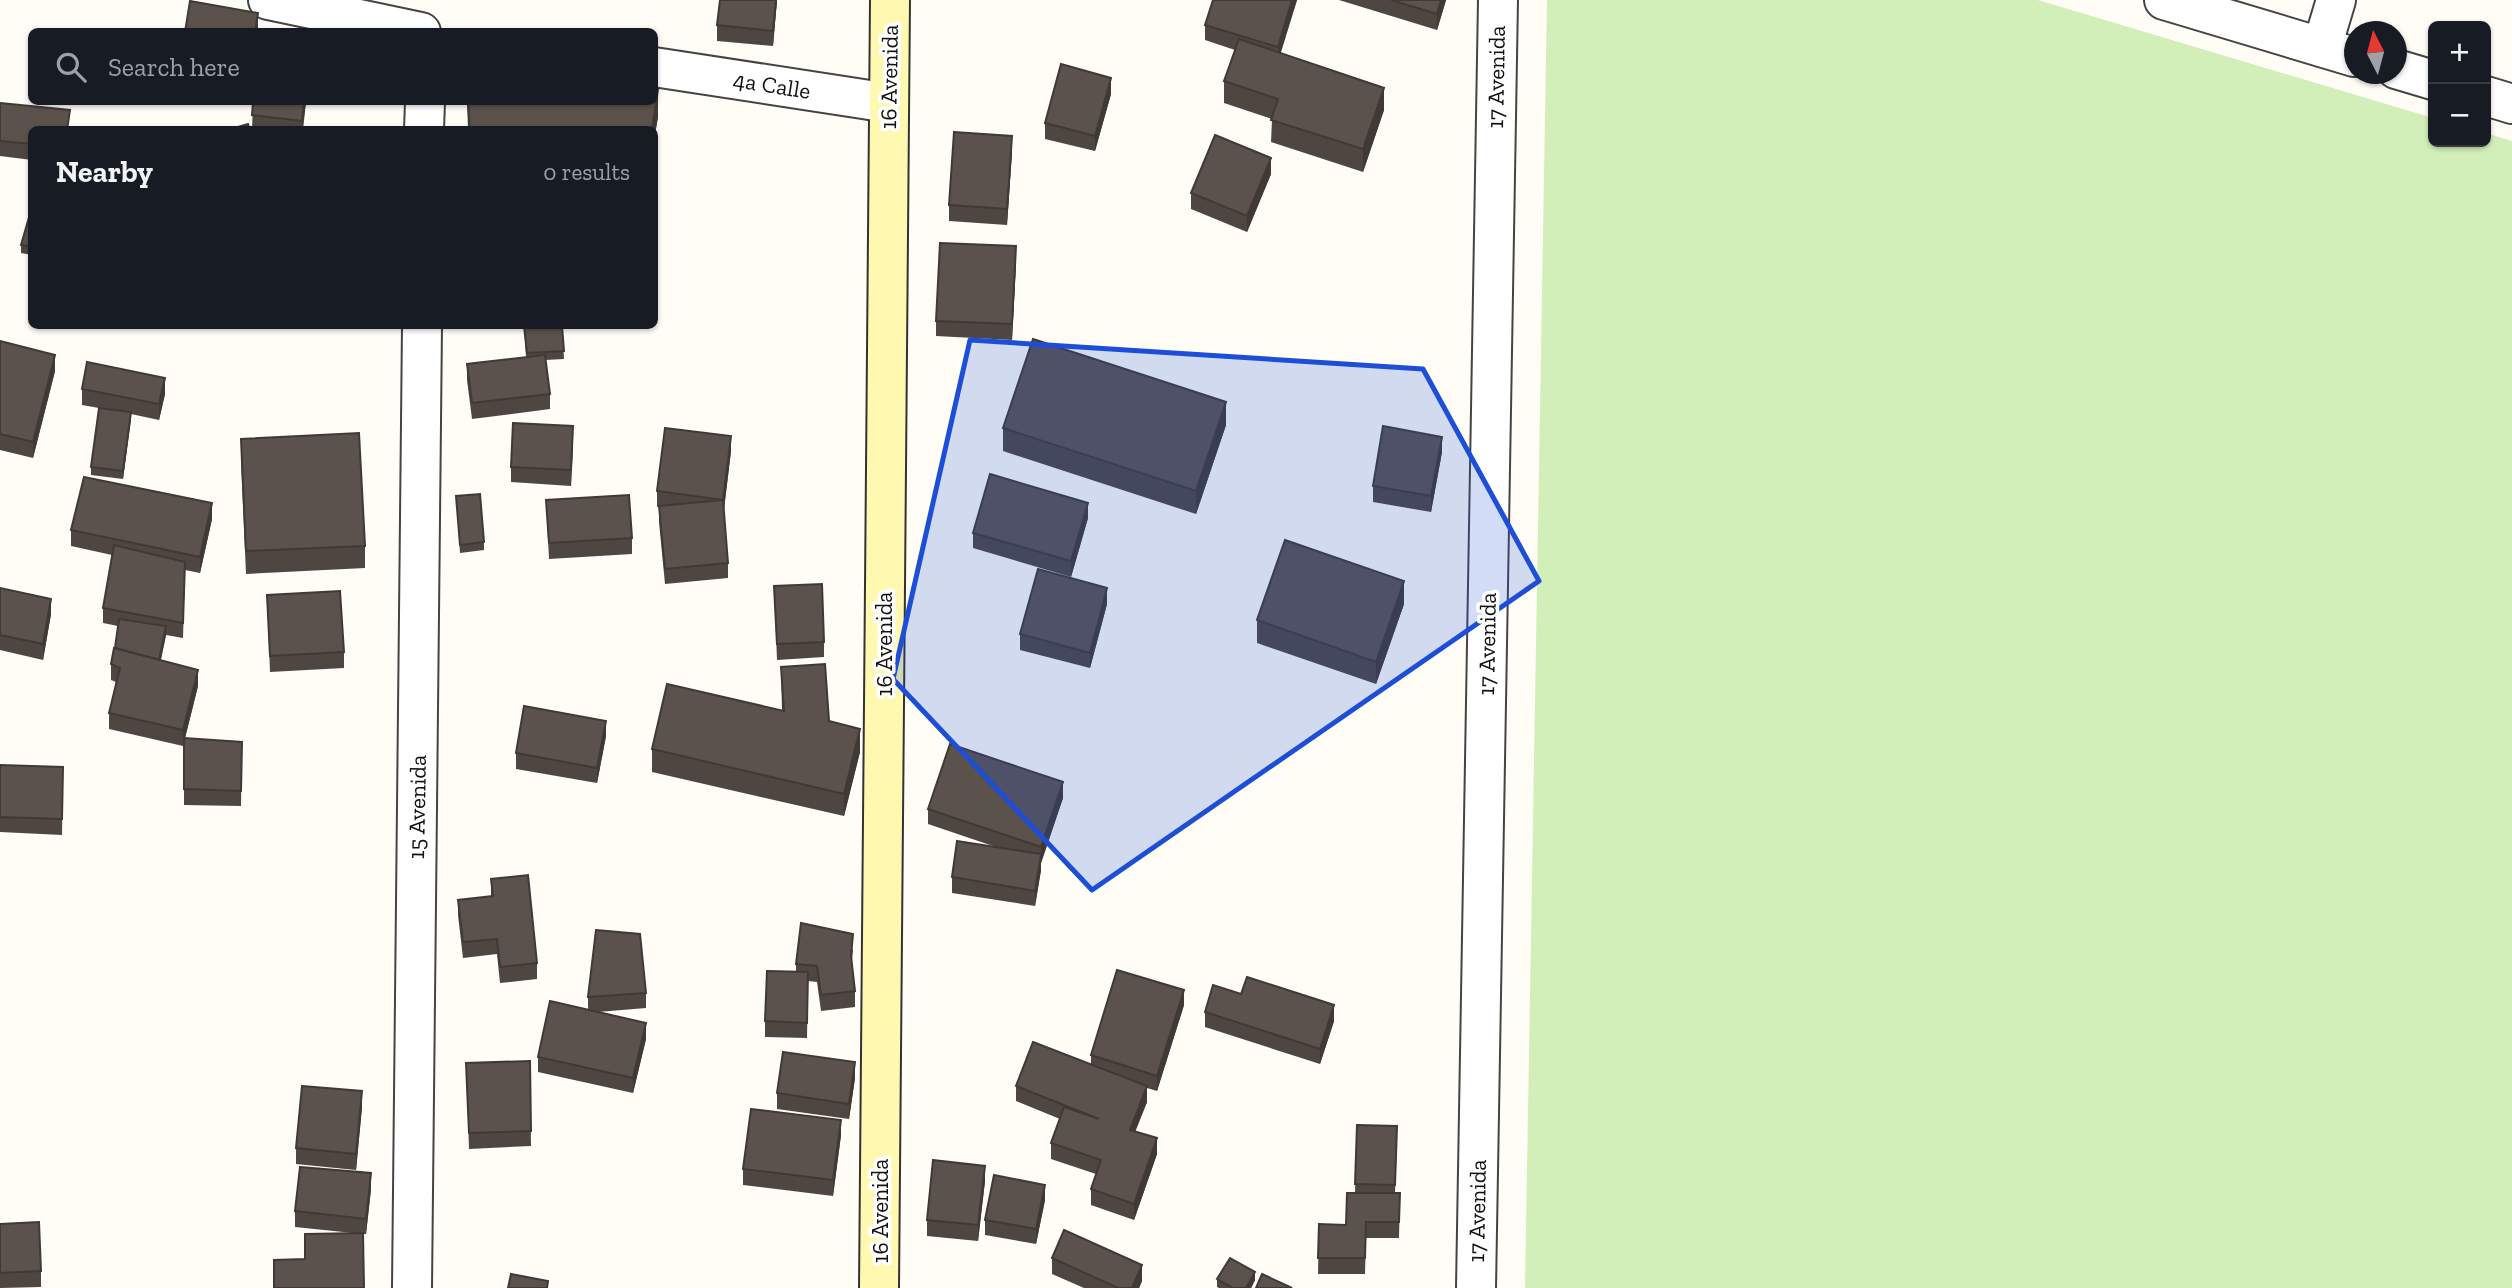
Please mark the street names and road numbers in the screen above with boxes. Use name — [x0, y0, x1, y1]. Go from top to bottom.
street label: 16 Avenida — [874, 24, 904, 130]
street label: 17 Avenida — [1481, 25, 1511, 129]
street label: 4a Calle — [731, 65, 813, 105]
street label: 16 Avenida — [870, 592, 898, 696]
street label: 17 Avenida — [1472, 592, 1502, 696]
street label: 15 Avenida — [402, 755, 432, 859]
street label: 16 Avenida — [866, 1159, 894, 1263]
street label: 17 Avenida — [1462, 1159, 1492, 1263]

